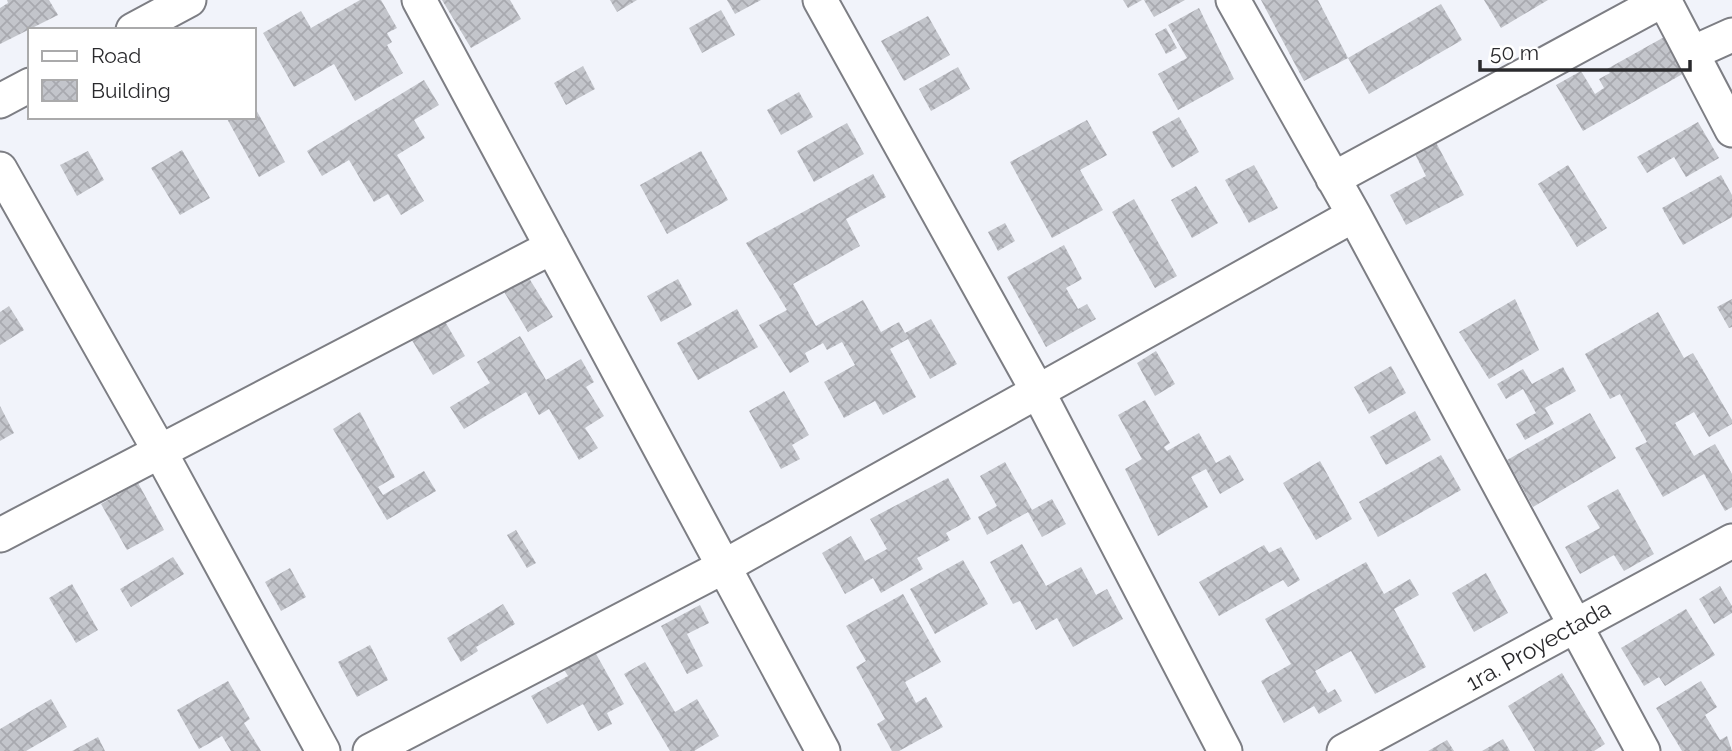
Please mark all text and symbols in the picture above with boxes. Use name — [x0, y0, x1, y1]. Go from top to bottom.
legend — [28, 28, 256, 119]
scale bar — [1480, 28, 1690, 72]
text: 50 m — [1490, 40, 1539, 65]
text: Road — [91, 43, 141, 68]
text: Building — [91, 78, 171, 103]
street label: 1ra. Proyectada — [1461, 594, 1615, 696]

